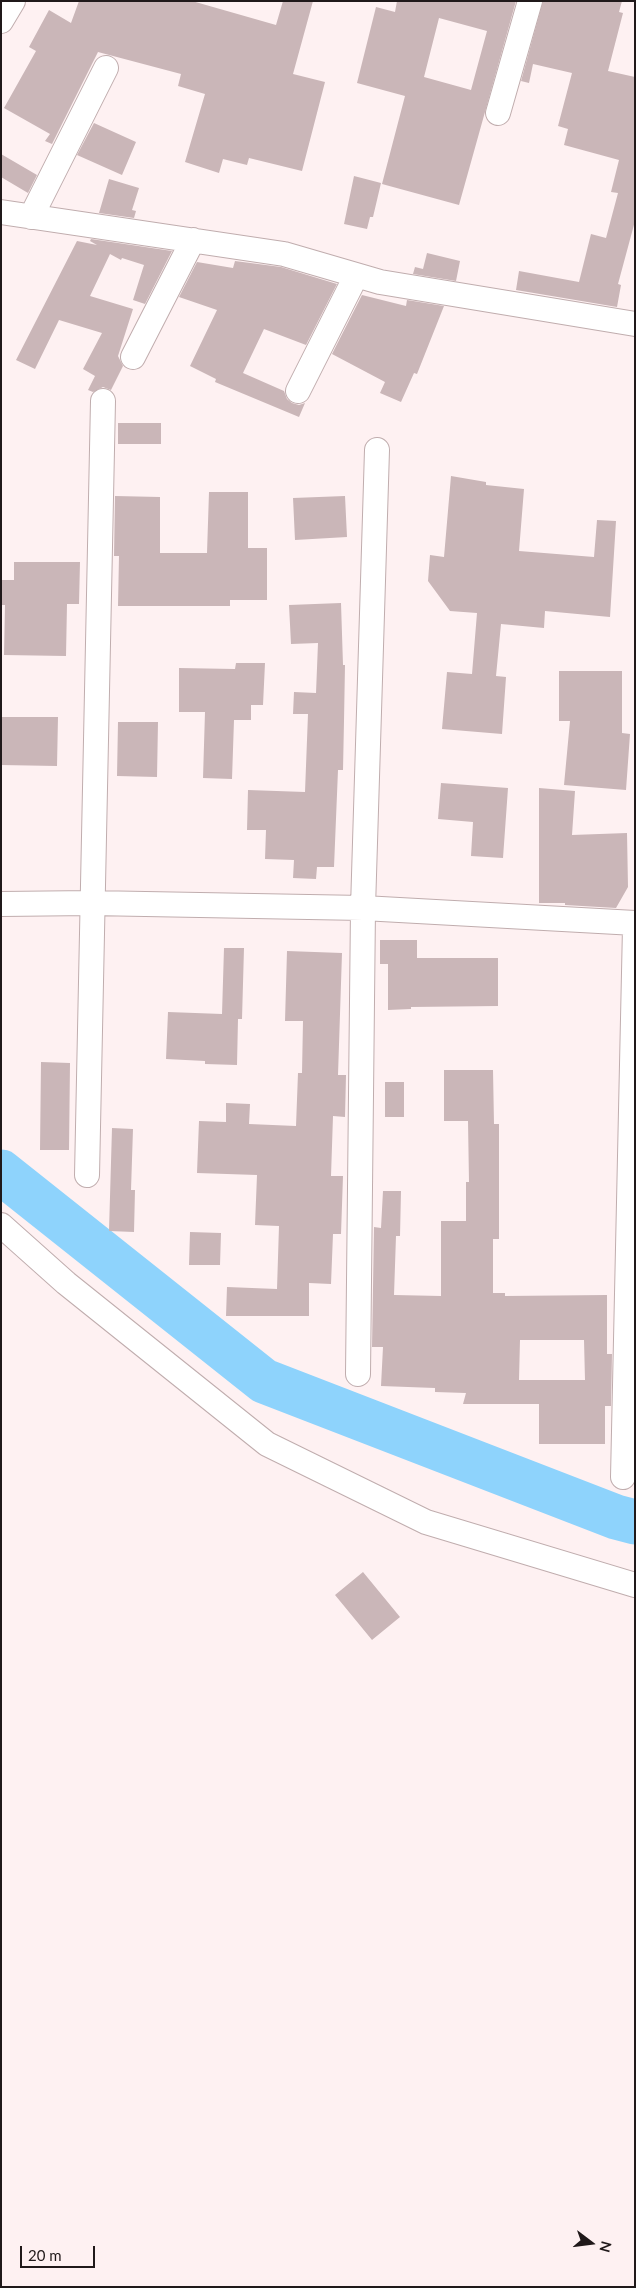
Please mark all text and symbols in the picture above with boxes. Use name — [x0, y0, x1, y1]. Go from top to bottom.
north arrow — [566, 2218, 616, 2268]
scale bar — [22, 2236, 98, 2268]
text: N — [596, 2240, 616, 2254]
text: 20 m — [28, 2246, 62, 2264]

